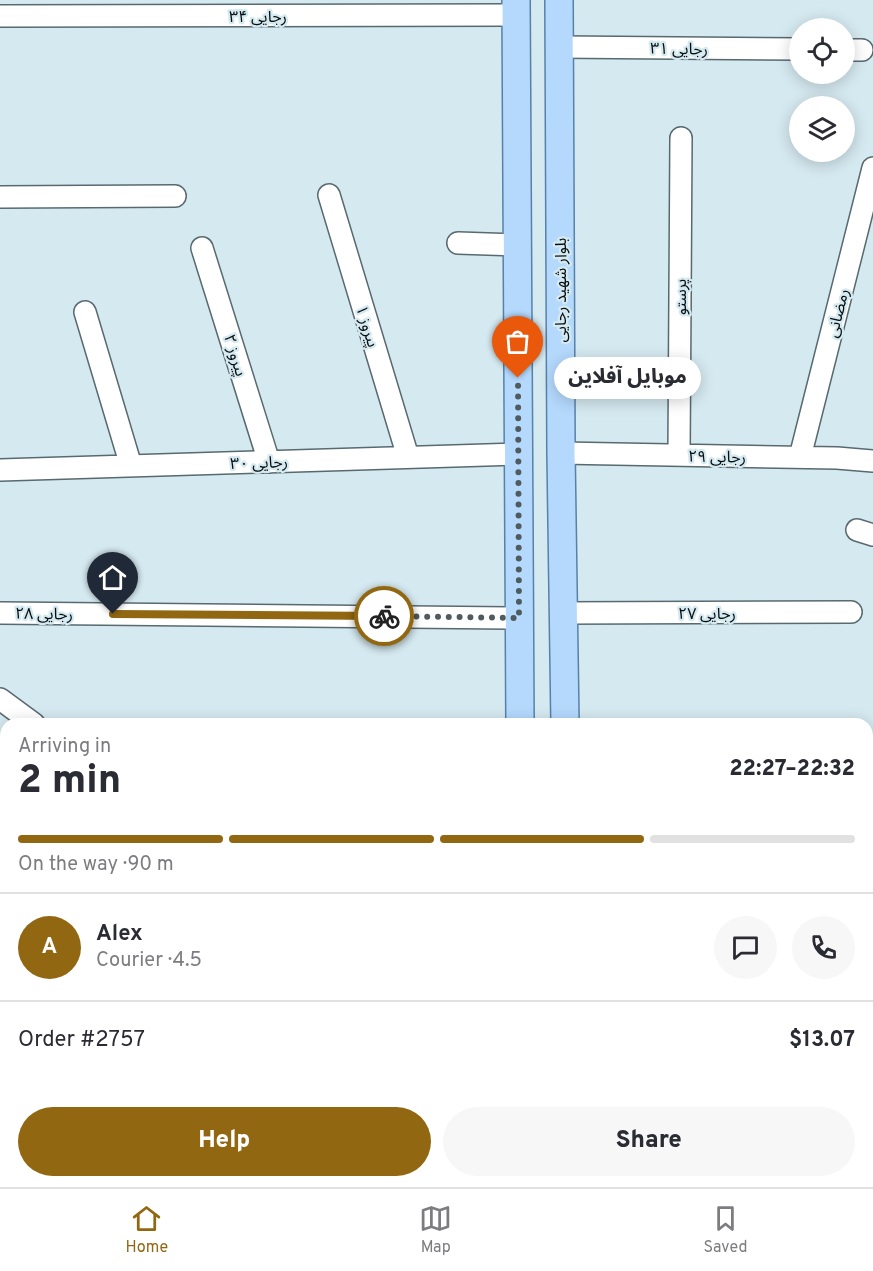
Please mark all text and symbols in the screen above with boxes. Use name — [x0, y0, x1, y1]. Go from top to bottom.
street label: رجایی ۳۴ — [229, 8, 287, 28]
map controls — [789, 18, 855, 162]
button: locate — [789, 18, 855, 84]
street label: رجایی ۳۱ — [650, 39, 708, 61]
button: layers — [789, 96, 855, 162]
street label: بلوار شهید رجایی — [552, 238, 572, 342]
street label: پرستو — [672, 279, 692, 315]
street label: رمضانی — [823, 287, 855, 340]
street label: پیروز ۱ — [350, 303, 382, 350]
pin — [492, 316, 543, 378]
icon: bag — [501, 325, 534, 358]
street label: پیروز ۲ — [218, 332, 250, 379]
callout: موبایل آفلاین — [554, 357, 701, 399]
text: موبایل آفلاین — [568, 365, 687, 391]
street label: رجایی ۲۹ — [688, 447, 746, 469]
street label: رجایی ۳۰ — [230, 453, 288, 475]
pin — [87, 552, 138, 614]
icon: home — [96, 561, 129, 594]
courier — [354, 586, 414, 646]
icon: bike — [368, 600, 401, 633]
street label: رجایی ۲۸ — [15, 604, 73, 626]
street label: رجایی ۲۷ — [678, 605, 736, 625]
text: Arriving in — [18, 734, 111, 760]
text: 22:27–22:32 — [729, 756, 855, 783]
text: 2 min — [18, 758, 121, 807]
text: On the way · 90 m — [18, 852, 174, 878]
button: chat — [714, 916, 777, 979]
button: phone — [792, 916, 855, 979]
text: Alex — [96, 921, 143, 948]
text: A — [42, 934, 57, 961]
text: Courier · 4.5 — [96, 948, 202, 974]
text: Order #2757 — [18, 1027, 145, 1054]
text: $13.07 — [789, 1027, 855, 1054]
button: Help — [18, 1107, 431, 1176]
button: Share — [443, 1107, 855, 1176]
tab: Home — [126, 1202, 168, 1258]
tab: Map — [419, 1202, 452, 1258]
tab: Saved — [703, 1202, 747, 1258]

